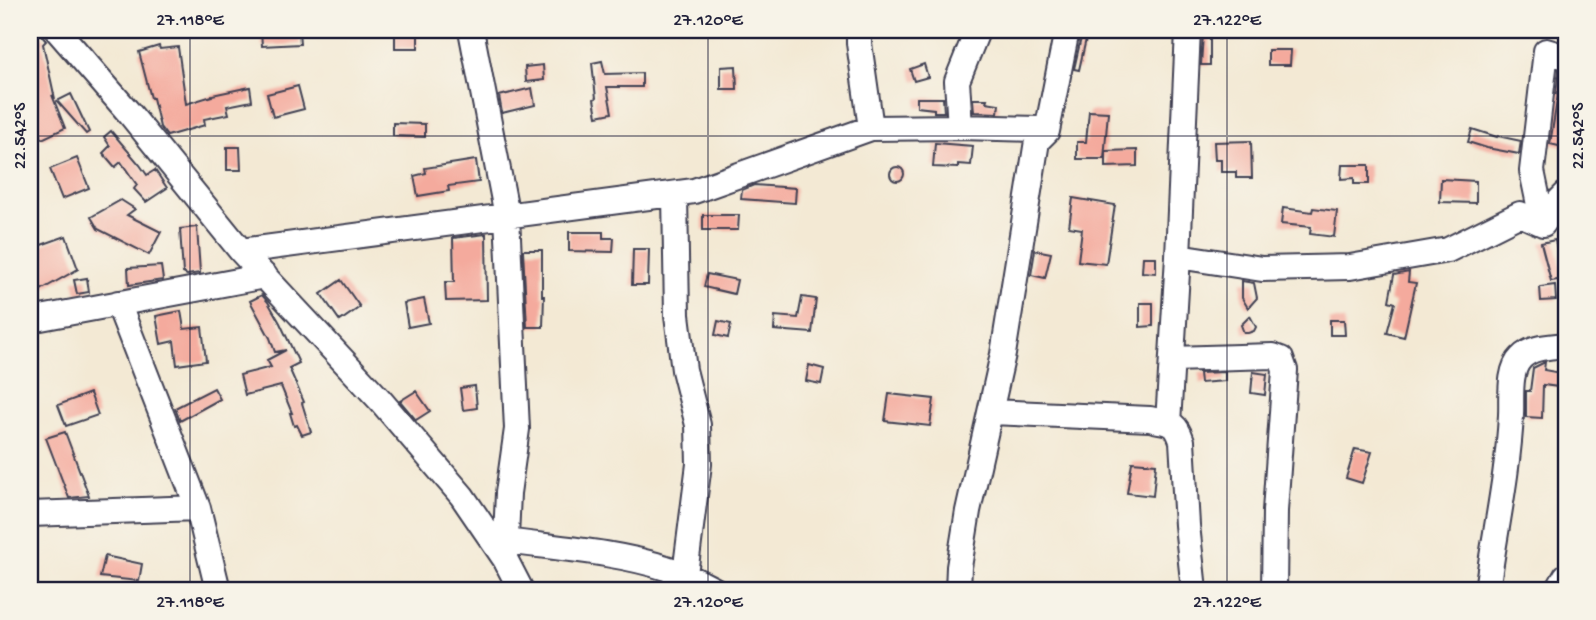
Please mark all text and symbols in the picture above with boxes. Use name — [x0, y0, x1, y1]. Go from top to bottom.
text: 27.118°E — [156, 11, 225, 32]
text: 27.120°E — [673, 11, 744, 32]
text: 27.122°E — [1193, 11, 1262, 32]
text: 22.542°S — [11, 102, 32, 169]
text: 22.542°S — [1569, 102, 1590, 169]
text: 27.118°E — [156, 593, 225, 614]
text: 27.120°E — [673, 593, 744, 614]
text: 27.122°E — [1193, 593, 1262, 614]

